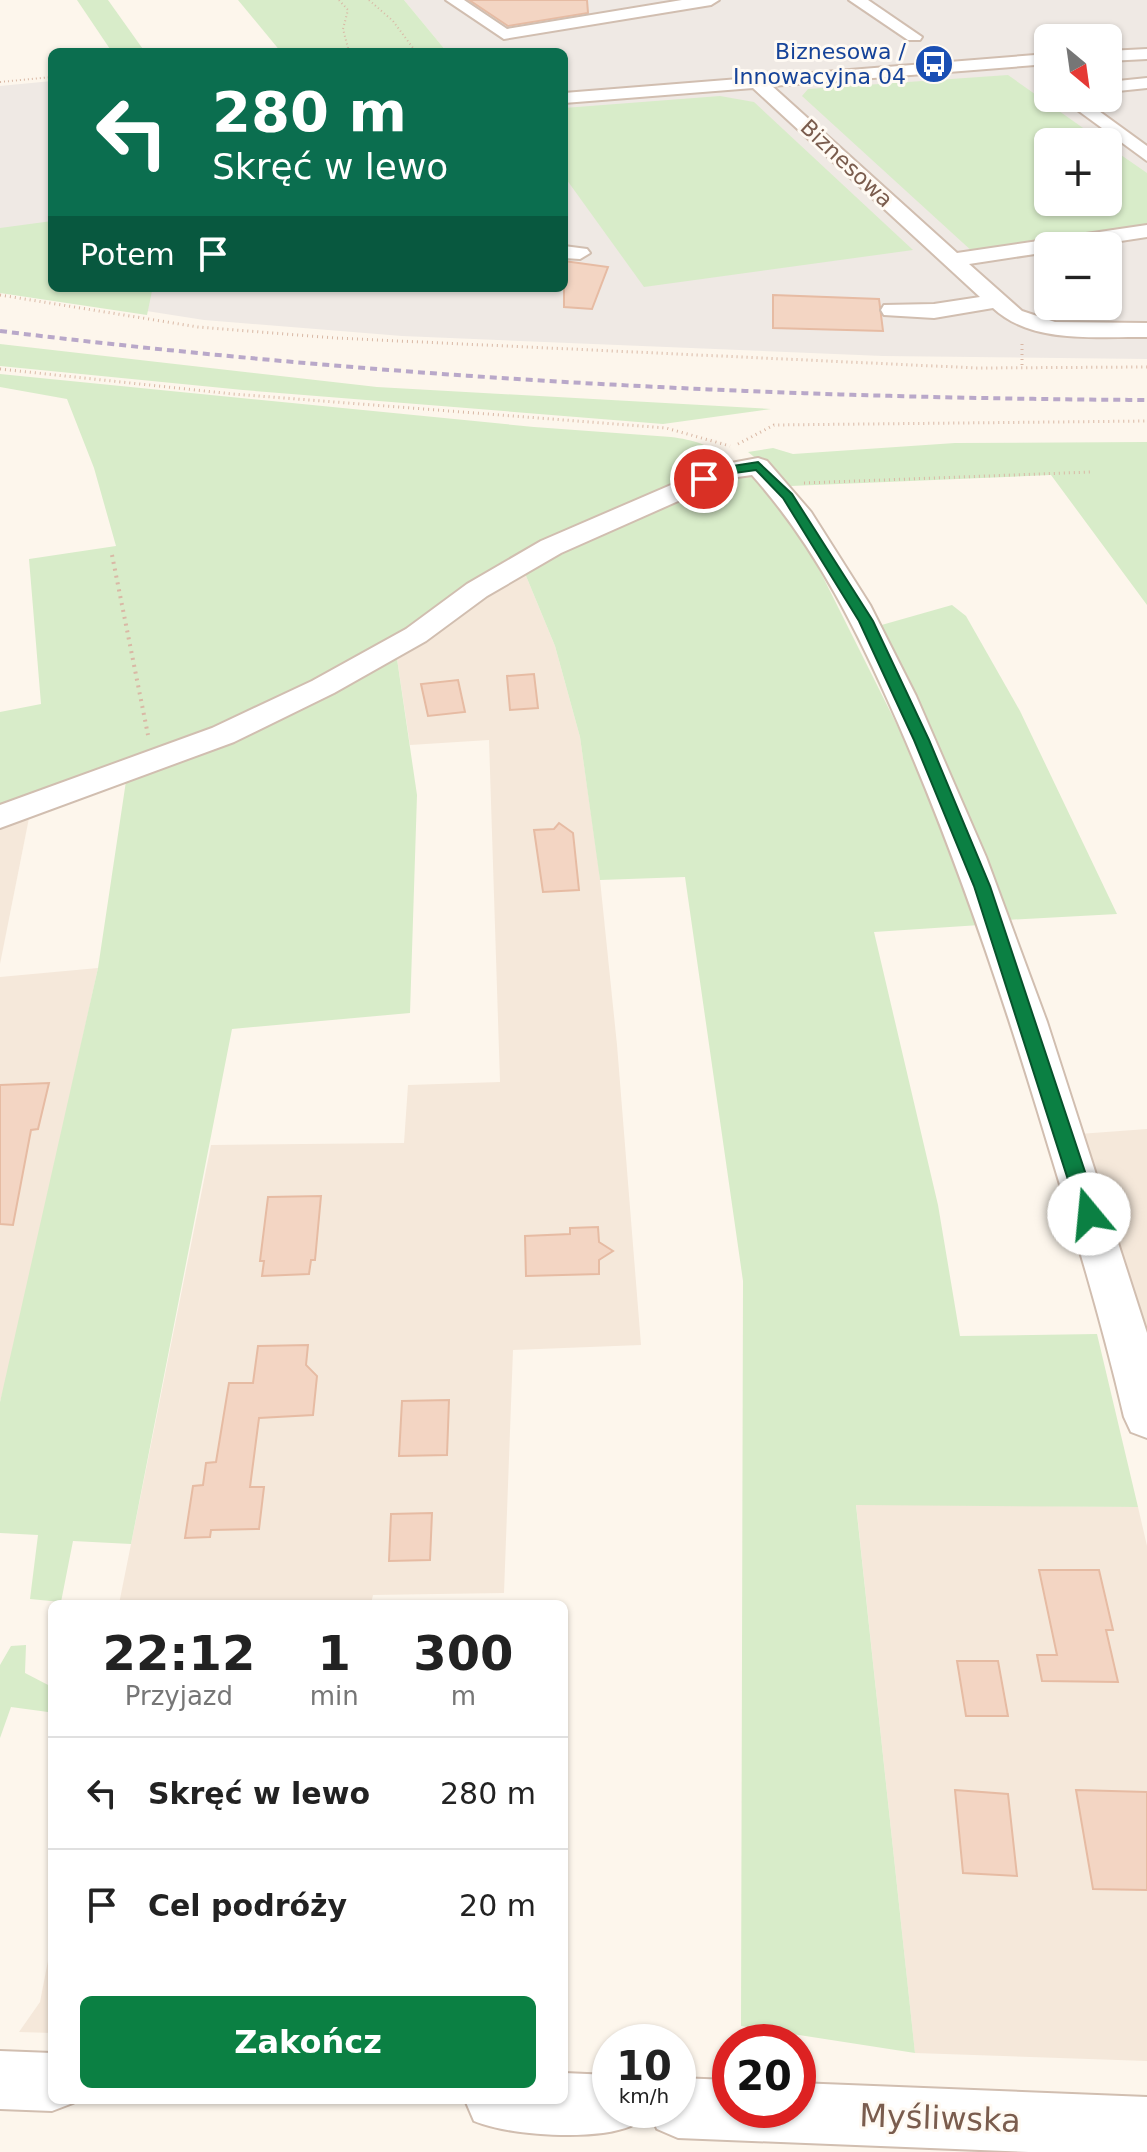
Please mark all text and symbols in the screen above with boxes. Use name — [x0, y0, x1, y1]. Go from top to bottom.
north arrow — [1034, 24, 1122, 112]
map controls — [1034, 24, 1122, 320]
place label: Biznesowa / Innowacyjna 04 — [733, 39, 907, 89]
bus stop icon: Biznesowa / Innowacyjna 04 — [913, 43, 955, 85]
text: 280 m — [212, 79, 407, 144]
icon: left — [80, 80, 184, 184]
street label: Biznesowa — [795, 114, 898, 212]
button: + — [1034, 128, 1122, 216]
text: Skręć w lewo — [212, 146, 448, 187]
icon: arrive — [191, 232, 235, 276]
button: − — [1034, 232, 1122, 320]
text: Potem — [80, 237, 175, 272]
pin — [670, 445, 738, 513]
icon: arrive — [682, 457, 726, 501]
position arrow — [1047, 1172, 1131, 1256]
text: 22:12 — [102, 1625, 255, 1681]
text: 1 — [318, 1625, 351, 1681]
text: 300 — [413, 1625, 513, 1681]
text: Przyjazd — [125, 1681, 233, 1711]
text: min — [310, 1681, 359, 1711]
text: m — [451, 1681, 476, 1711]
icon: left — [80, 1771, 124, 1815]
text: Skręć w lewo — [148, 1776, 370, 1811]
text: 280 m — [440, 1776, 536, 1811]
icon: arrive — [80, 1883, 124, 1927]
text: Cel podróży — [148, 1888, 347, 1923]
text: 20 m — [459, 1888, 536, 1923]
button: Zakończ — [80, 1996, 536, 2088]
speed limit sign: 20 — [712, 2024, 816, 2128]
text: 10 — [616, 2043, 672, 2089]
text: km/h — [619, 2084, 669, 2108]
street label: Myśliwska — [859, 2096, 1021, 2140]

